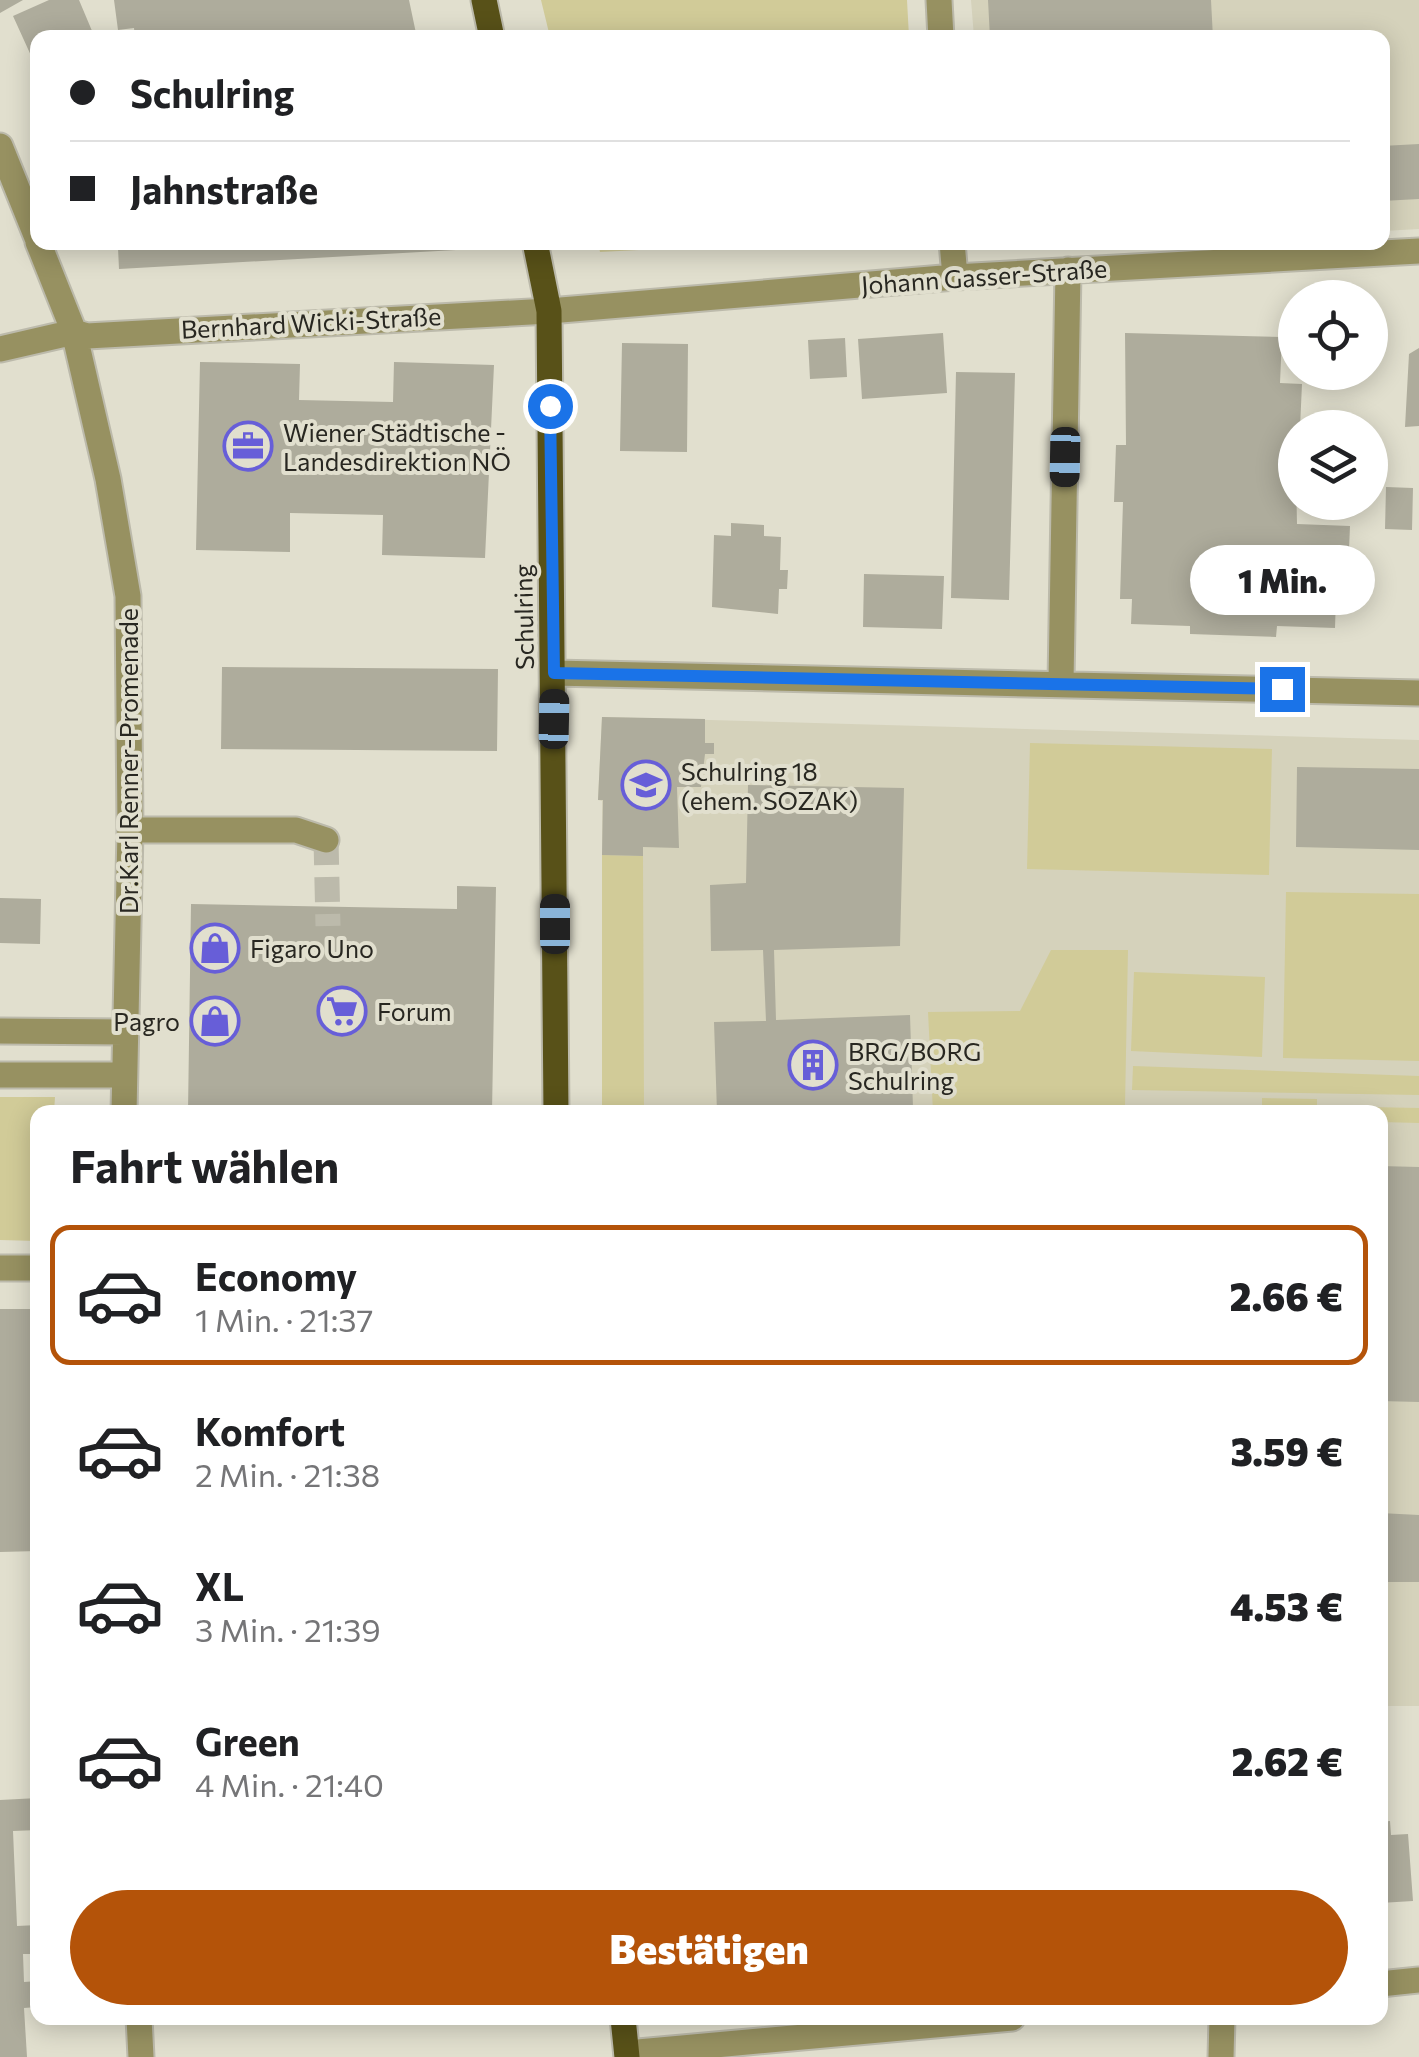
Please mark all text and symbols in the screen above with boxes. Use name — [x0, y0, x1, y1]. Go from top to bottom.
text: Schulring — [130, 69, 294, 116]
text: Jahnstraße — [130, 165, 318, 212]
street label: Johann Gasser-Straße — [860, 252, 1108, 300]
map controls — [1278, 280, 1388, 520]
button: locate — [1278, 280, 1388, 390]
street label: Bernhard Wicki-Straße — [180, 300, 442, 344]
route start — [528, 384, 573, 429]
button: layers — [1278, 410, 1388, 520]
place label: Wiener Städtische - Landesdirektion NÖ — [283, 417, 511, 476]
office icon: Wiener Städtische - Landesdirektion NÖ — [222, 420, 274, 472]
car — [1049, 427, 1081, 487]
callout: 1 Min. — [1190, 544, 1374, 614]
text: 1 Min. — [1238, 560, 1327, 600]
street label: Schulring — [507, 563, 539, 670]
street label: Dr.Karl Renner-Promenade — [113, 608, 143, 914]
route end — [1260, 667, 1305, 712]
car — [538, 689, 570, 749]
place label: Schulring 18 (ehem. SOZAK) — [681, 756, 858, 815]
school or university icon: Schulring 18 (ehem. SOZAK) — [620, 759, 672, 811]
car — [540, 894, 570, 954]
shop icon: Figaro Uno — [189, 922, 241, 974]
place label: Figaro Uno — [250, 933, 374, 963]
supermarket icon: Forum — [316, 985, 368, 1037]
shop icon: Pagro — [189, 995, 241, 1047]
place label: Forum — [377, 996, 452, 1026]
place label: Pagro — [113, 1006, 180, 1036]
place label: BRG/BORG Schulring — [848, 1036, 981, 1095]
building icon: BRG/BORG Schulring — [787, 1039, 839, 1091]
text: Fahrt wählen — [70, 1137, 339, 1192]
icon: car — [75, 1250, 165, 1340]
text: Economy — [195, 1252, 357, 1299]
text: 2.66 € — [1230, 1272, 1343, 1319]
text: 1 Min. · 21:37 — [195, 1299, 373, 1339]
icon: car — [75, 1405, 165, 1495]
text: Komfort — [195, 1407, 345, 1454]
text: 3.59 € — [1230, 1427, 1343, 1474]
text: 2 Min. · 21:38 — [195, 1454, 380, 1494]
icon: car — [75, 1560, 165, 1650]
text: XL — [195, 1562, 244, 1609]
text: 4.53 € — [1230, 1582, 1343, 1629]
text: 3 Min. · 21:39 — [195, 1609, 381, 1649]
icon: car — [75, 1715, 165, 1805]
text: Green — [195, 1717, 300, 1764]
text: 2.62 € — [1232, 1737, 1343, 1784]
text: 4 Min. · 21:40 — [195, 1764, 384, 1804]
button: Bestätigen — [70, 1890, 1348, 2005]

